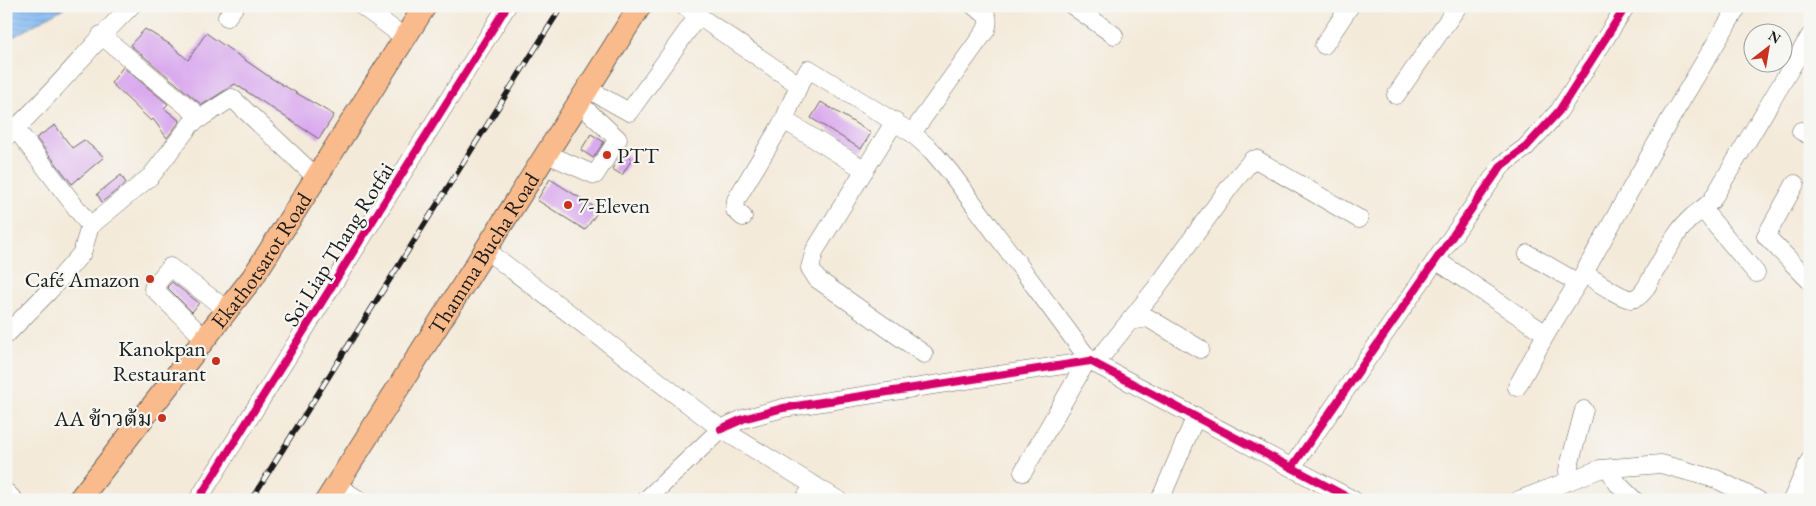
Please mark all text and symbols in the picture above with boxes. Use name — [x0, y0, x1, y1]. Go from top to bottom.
north arrow — [1744, 22, 1794, 72]
text: N — [1765, 26, 1785, 48]
place label: PTT — [617, 141, 659, 170]
marker: PTT — [601, 149, 613, 161]
street label: Soi Liap Thang Rotfai — [276, 157, 401, 332]
street label: Thamma Bucha Road — [422, 166, 546, 340]
street label: Ekathotsarot Road — [204, 186, 318, 335]
place label: 7-Eleven — [578, 191, 651, 220]
marker: 7-Eleven — [562, 199, 574, 211]
place label: Café Amazon — [25, 265, 140, 294]
marker: Café Amazon — [144, 273, 156, 285]
place label: Kanokpan Restaurant — [113, 334, 206, 388]
marker: Kanokpan Restaurant — [210, 355, 222, 367]
place label: AA ข้าวต้ม — [53, 404, 152, 433]
marker: AA ข้าวต้ม — [156, 412, 168, 424]

